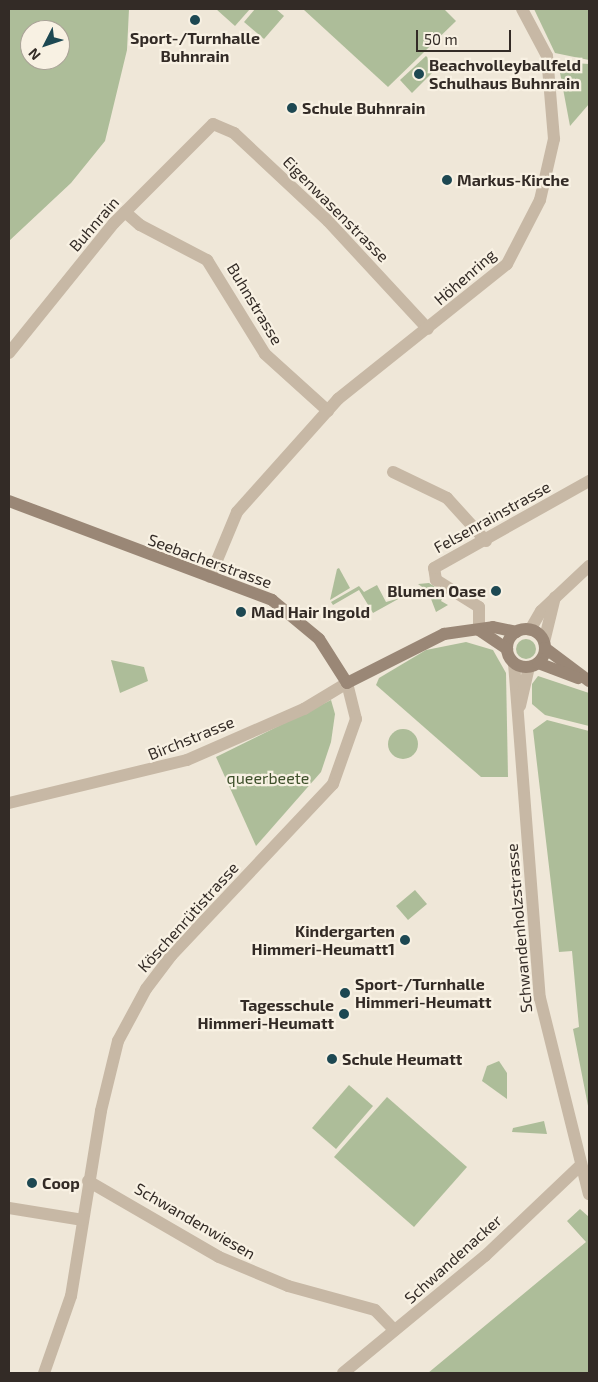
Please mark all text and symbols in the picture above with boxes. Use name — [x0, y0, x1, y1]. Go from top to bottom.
marker: Sport-/Turnhalle Buhnrain — [189, 14, 201, 26]
north arrow — [20, 20, 70, 70]
scale bar — [418, 20, 513, 52]
place label: Sport-/Turnhalle Buhnrain — [130, 28, 260, 66]
text: 50 m — [424, 30, 458, 48]
text: N — [24, 45, 44, 64]
place label: Beachvolleyballfeld Schulhaus Buhnrain — [429, 55, 581, 93]
marker: Beachvolleyballfeld Schulhaus Buhnrain — [413, 68, 425, 80]
place label: Schule Buhnrain — [302, 98, 425, 118]
marker: Schule Buhnrain — [286, 102, 298, 114]
street label: Eigenwasenstrasse — [279, 152, 393, 266]
place label: Markus-Kirche — [457, 170, 569, 190]
marker: Markus-Kirche — [441, 174, 453, 186]
street label: Buhnrain — [65, 193, 123, 255]
street label: Höhenring — [430, 245, 500, 309]
street label: Buhnstrasse — [223, 260, 287, 348]
street label: Felsenrainstrasse — [430, 477, 554, 557]
street label: Seebacherstrasse — [145, 530, 275, 592]
place label: Blumen Oase — [387, 581, 486, 601]
marker: Blumen Oase — [490, 585, 502, 597]
place label: Mad Hair Ingold — [251, 602, 370, 622]
marker: Mad Hair Ingold — [235, 606, 247, 618]
street label: Birchstrasse — [145, 712, 237, 764]
park label: queerbeete — [227, 768, 309, 788]
street label: Schwandenholzstrasse — [502, 843, 536, 1013]
street label: Köschenrütistrasse — [134, 858, 242, 976]
place label: Kindergarten Himmeri-Heumatt1 — [252, 921, 395, 959]
marker: Kindergarten Himmeri-Heumatt1 — [399, 934, 411, 946]
place label: Sport-/Turnhalle Himmeri-Heumatt — [355, 974, 491, 1012]
marker: Sport-/Turnhalle Himmeri-Heumatt — [339, 987, 351, 999]
place label: Tagesschule Himmeri-Heumatt — [198, 995, 334, 1033]
marker: Tagesschule Himmeri-Heumatt — [338, 1008, 350, 1020]
place label: Schule Heumatt — [342, 1049, 462, 1069]
marker: Schule Heumatt — [326, 1053, 338, 1065]
place label: Coop — [42, 1173, 80, 1193]
marker: Coop — [26, 1177, 38, 1189]
street label: Schwandenwiesen — [131, 1179, 259, 1263]
street label: Schwandenacker — [401, 1210, 505, 1308]

